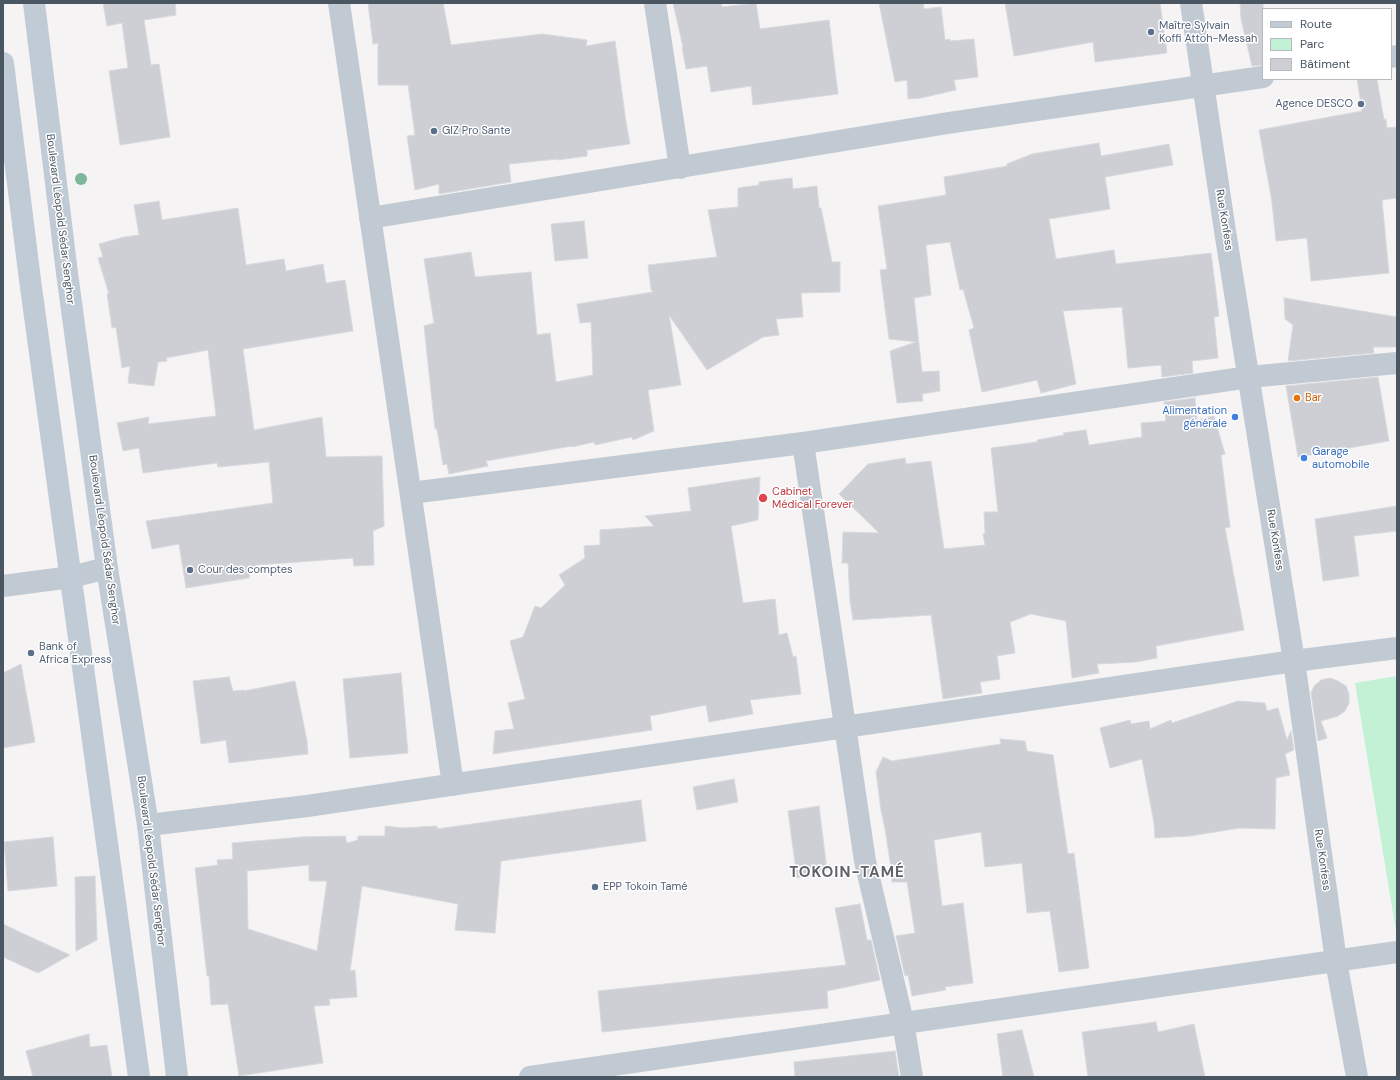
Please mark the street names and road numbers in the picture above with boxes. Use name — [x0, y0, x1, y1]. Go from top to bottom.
street label: Boulevard Léopold Sédar Senghor — [43, 133, 77, 305]
street label: Rue Konfess — [1213, 188, 1235, 252]
street label: Boulevard Léopold Sédar Senghor — [86, 454, 122, 626]
street label: Rue Konfess — [1264, 508, 1286, 572]
street label: Boulevard Léopold Sédar Senghor — [134, 775, 168, 947]
street label: Rue Konfess — [1311, 829, 1333, 891]

